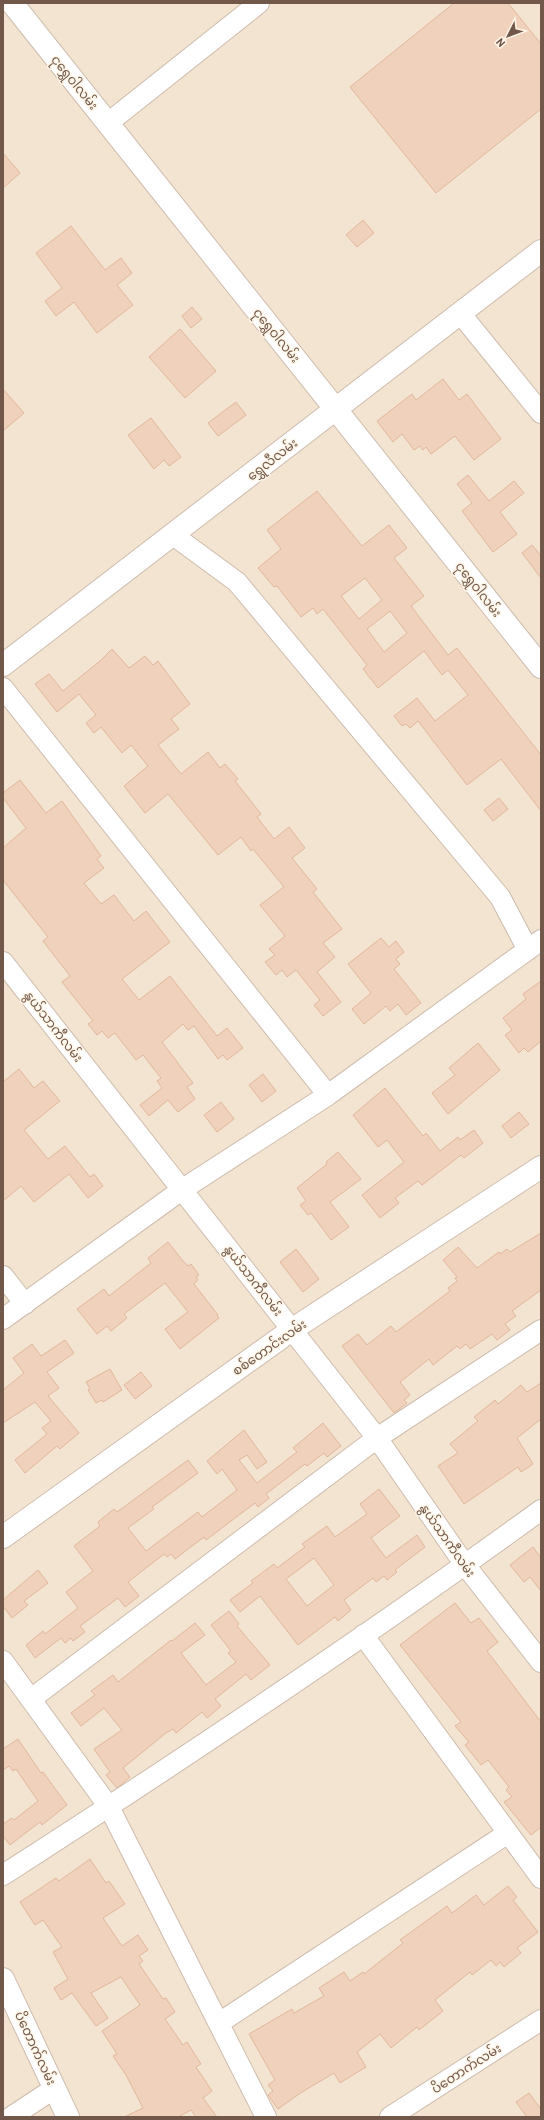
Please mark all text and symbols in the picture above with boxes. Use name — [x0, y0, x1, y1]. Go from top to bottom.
north arrow — [488, 16, 528, 56]
text: N — [493, 36, 507, 50]
street label: ငုရွှေဝါလမ်း — [46, 51, 102, 114]
street label: ငုရွှေဝါလမ်း — [248, 304, 304, 367]
street label: ရွှေလီလမ်း — [244, 434, 302, 486]
street label: ငုရွှေဝါလမ်း — [450, 558, 506, 622]
street label: နွယ်သာကီလမ်း — [19, 987, 87, 1067]
street label: နွယ်သာကီလမ်း — [219, 1241, 287, 1321]
street label: စစ်တောင်းလမ်း — [229, 1316, 309, 1378]
street label: နွယ်သာကီလမ်း — [414, 1500, 479, 1582]
street label: ပိတောက်လမ်း — [12, 2008, 60, 2088]
street label: ပိတောက်လမ်း — [428, 2040, 504, 2096]

